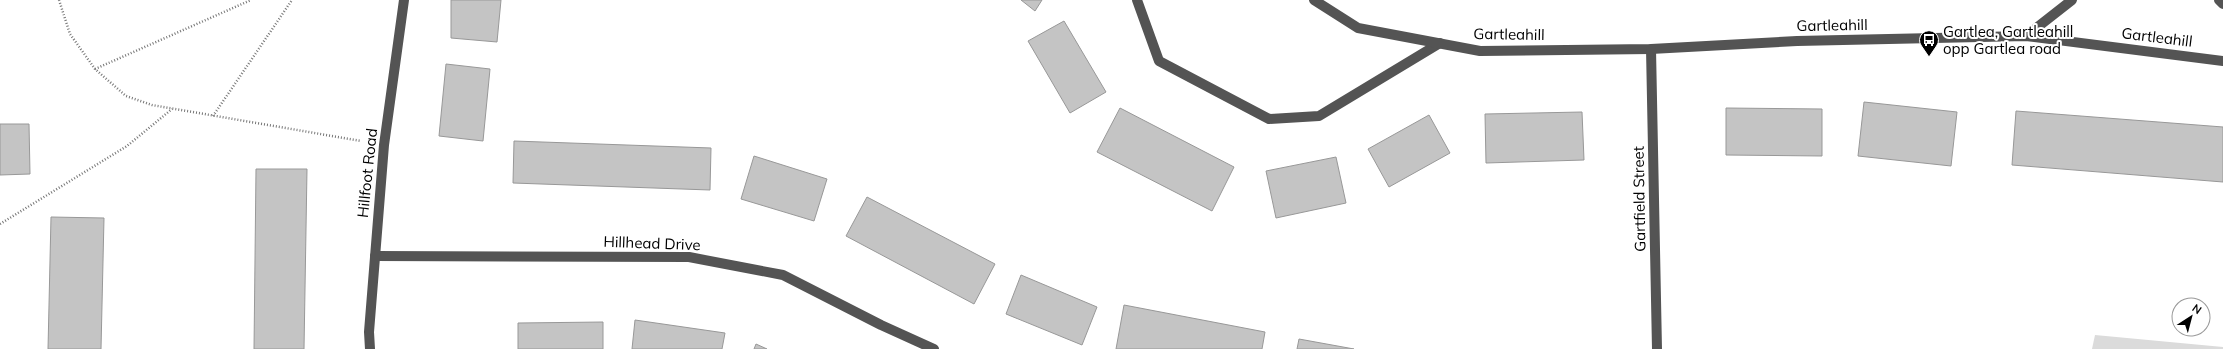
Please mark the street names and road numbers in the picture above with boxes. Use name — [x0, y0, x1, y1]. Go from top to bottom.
street label: Gartleahill — [1796, 15, 1868, 35]
street label: Gartleahill — [2120, 23, 2194, 51]
street label: Gartleahill — [1473, 24, 1545, 44]
street label: Hillfoot Road — [353, 127, 381, 219]
street label: Gartfield Street — [1629, 146, 1649, 252]
street label: Hillhead Drive — [603, 232, 701, 254]

